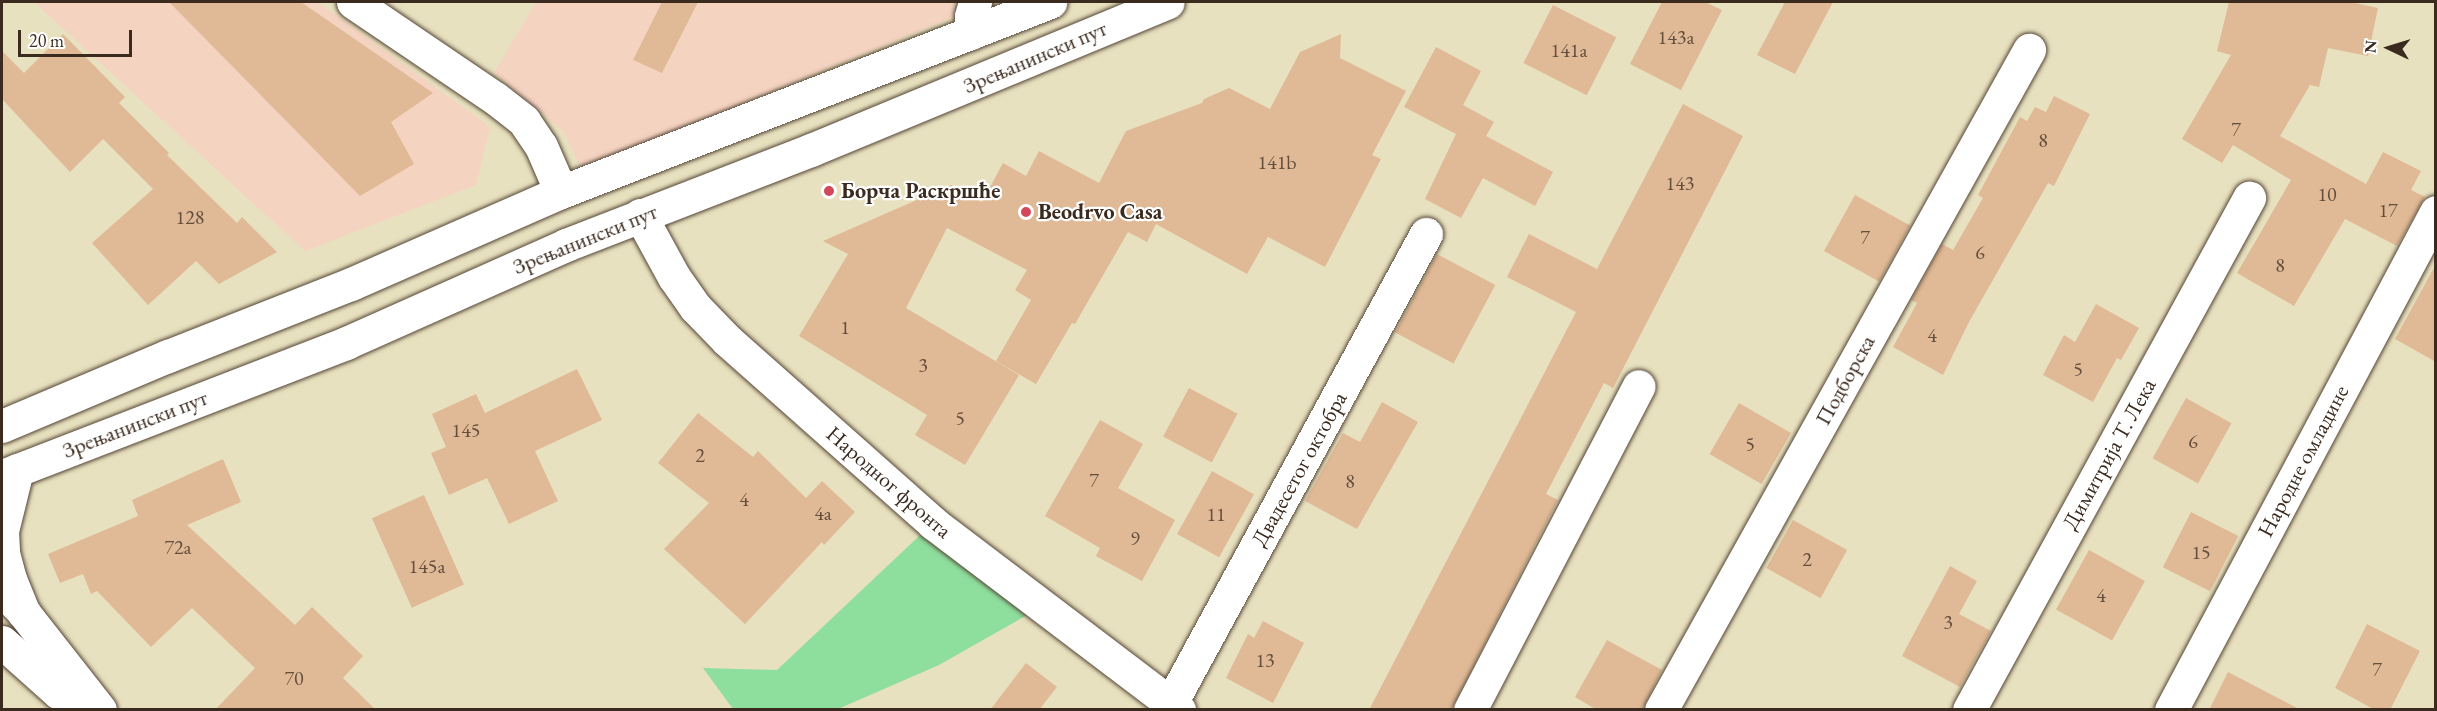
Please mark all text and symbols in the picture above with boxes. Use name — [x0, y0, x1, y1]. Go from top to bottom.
street label: Зрењанински пут — [959, 15, 1111, 99]
scale bar — [21, 18, 135, 56]
north arrow — [2359, 18, 2419, 78]
house number: 143a — [1658, 25, 1694, 49]
text: 20 m — [29, 29, 64, 52]
house number: 141a — [1551, 38, 1587, 62]
text: N — [2360, 40, 2381, 54]
house number: 7 — [2231, 117, 2241, 141]
house number: 8 — [2038, 128, 2048, 152]
house number: 141b — [1257, 150, 1297, 174]
house number: 143 — [1666, 171, 1694, 195]
place label: Борча Раскршће — [841, 178, 1000, 204]
house number: 10 — [2317, 182, 2337, 206]
marker: Борча Раскршће — [822, 184, 836, 198]
street label: Зрењанински пут — [509, 198, 661, 280]
house number: 17 — [2378, 198, 2398, 222]
place label: Beodrvo Casa — [1038, 199, 1162, 225]
house number: 128 — [176, 205, 204, 229]
marker: Beodrvo Casa — [1019, 205, 1033, 219]
house number: 7 — [1860, 225, 1870, 249]
house number: 6 — [1975, 240, 1985, 264]
house number: 8 — [2275, 253, 2285, 277]
house number: 1 — [840, 315, 850, 339]
house number: 4 — [1927, 323, 1937, 347]
street label: Подборска — [1809, 330, 1881, 430]
house number: 3 — [918, 353, 928, 377]
house number: 5 — [2073, 357, 2083, 381]
street label: Димитрија Т. Лека — [2057, 374, 2161, 534]
street label: Народне омладине — [2252, 381, 2354, 541]
street label: Зрењанински пут — [59, 384, 211, 464]
street label: Двадесетог октобра — [1246, 387, 1352, 551]
house number: 5 — [955, 406, 965, 430]
house number: 145 — [452, 418, 480, 442]
street label: Народног фронта — [821, 420, 957, 544]
house number: 6 — [2188, 429, 2198, 453]
house number: 5 — [1745, 432, 1755, 456]
house number: 2 — [695, 443, 705, 467]
house number: 7 — [1089, 468, 1099, 492]
house number: 8 — [1345, 469, 1355, 493]
house number: 4 — [739, 487, 749, 511]
house number: 4a — [814, 501, 832, 525]
house number: 11 — [1206, 502, 1226, 526]
house number: 9 — [1130, 526, 1140, 550]
house number: 72a — [164, 535, 192, 559]
house number: 15 — [2191, 540, 2211, 564]
house number: 2 — [1802, 547, 1812, 571]
house number: 145a — [409, 554, 445, 578]
house number: 4 — [2096, 583, 2106, 607]
house number: 3 — [1943, 610, 1953, 634]
house number: 13 — [1255, 648, 1275, 672]
house number: 7 — [2372, 657, 2382, 681]
house number: 70 — [284, 666, 304, 690]

